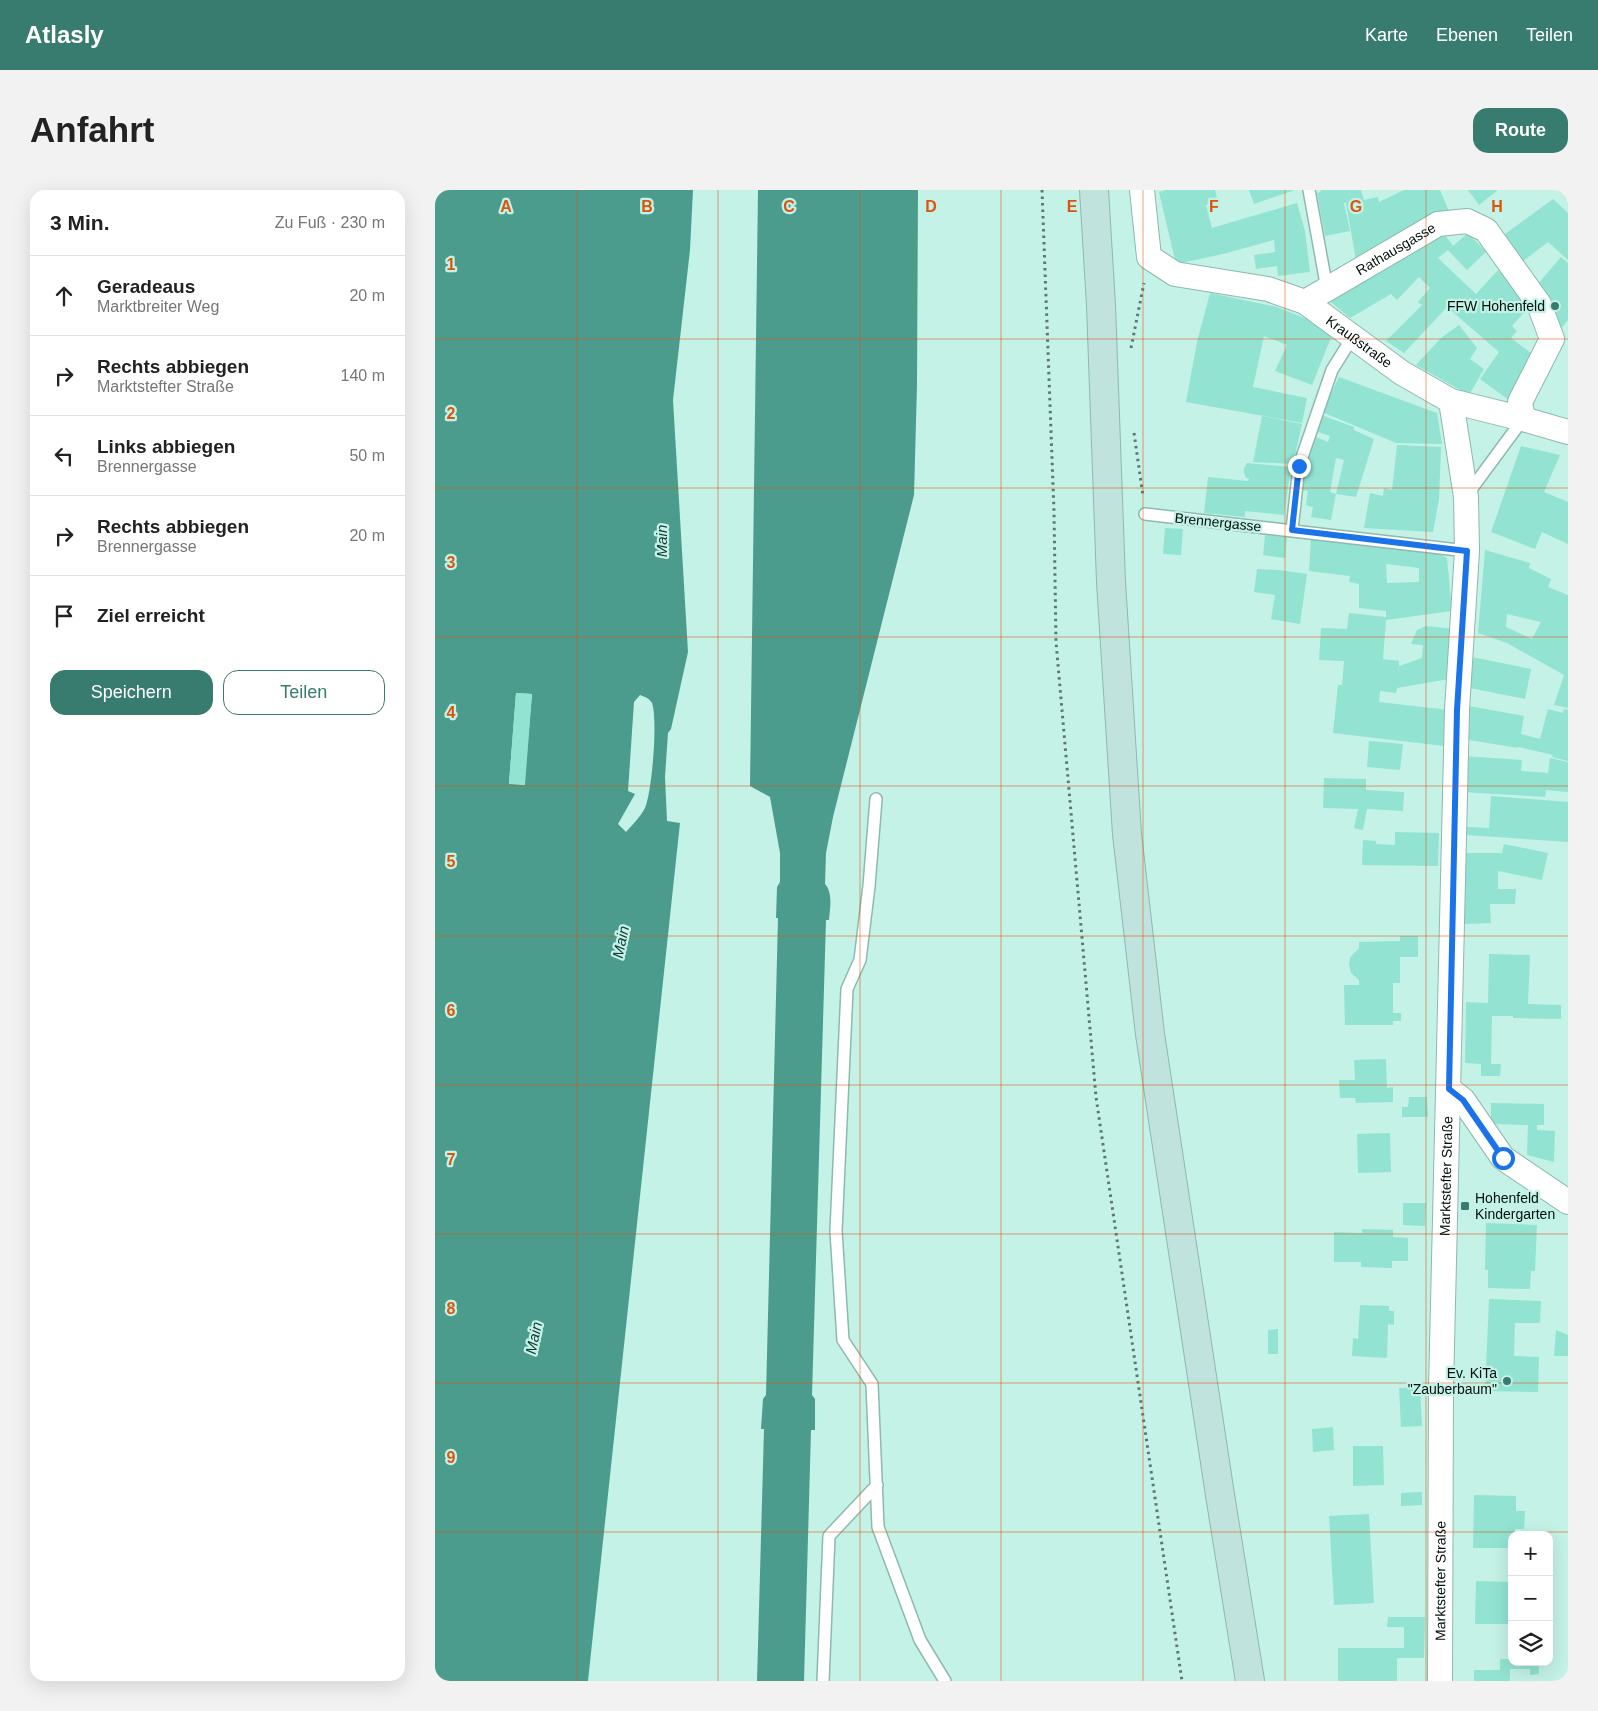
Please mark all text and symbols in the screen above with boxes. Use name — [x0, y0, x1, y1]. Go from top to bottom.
text: Atlasly — [25, 21, 104, 48]
text: Karte — [1365, 25, 1408, 45]
text: Ebenen — [1436, 25, 1498, 45]
text: Teilen — [1526, 25, 1573, 45]
button: Route — [1473, 108, 1568, 153]
text: Anfahrt — [30, 110, 154, 149]
text: A — [500, 198, 512, 215]
text: B — [641, 198, 653, 215]
text: C — [783, 198, 795, 215]
text: D — [925, 198, 937, 215]
text: E — [1067, 198, 1078, 215]
text: F — [1209, 198, 1219, 215]
text: G — [1350, 198, 1362, 215]
text: H — [1491, 198, 1503, 215]
text: 3 Min. — [50, 211, 110, 234]
text: Zu Fuß · 230 m — [275, 214, 385, 231]
street label: Rathausgasse — [1353, 219, 1438, 278]
text: 1 — [447, 256, 456, 273]
text: Geradeaus — [97, 276, 195, 297]
icon: ahead — [50, 282, 78, 310]
text: 20 m — [349, 287, 385, 304]
text: Marktbreiter Weg — [97, 298, 219, 315]
place label: FFW Hohenfeld — [1447, 298, 1545, 314]
marker: FFW Hohenfeld — [1549, 300, 1561, 312]
street label: Kraußstraße — [1323, 312, 1396, 371]
text: Rechts abbiegen — [97, 356, 249, 377]
icon: right — [50, 362, 78, 390]
text: 140 m — [341, 367, 385, 384]
text: Marktstefter Straße — [97, 378, 234, 395]
text: 2 — [447, 405, 456, 422]
text: Links abbiegen — [97, 436, 235, 457]
icon: left — [50, 442, 78, 470]
text: 50 m — [349, 447, 385, 464]
route end — [1288, 455, 1311, 478]
text: Brennergasse — [97, 458, 197, 475]
street label: Brennergasse — [1174, 509, 1262, 535]
text: Rechts abbiegen — [97, 516, 249, 537]
icon: right — [50, 522, 78, 550]
water label: Main — [653, 525, 670, 557]
text: 20 m — [349, 527, 385, 544]
text: Brennergasse — [97, 538, 197, 555]
text: 3 — [447, 554, 456, 571]
icon: arrive — [50, 602, 78, 630]
text: Ziel erreicht — [97, 605, 205, 626]
button: Speichern — [50, 670, 213, 715]
button: Teilen — [223, 670, 385, 715]
text: 4 — [447, 704, 456, 721]
text: 5 — [447, 853, 456, 870]
water label: Main — [609, 924, 632, 960]
text: 6 — [447, 1002, 456, 1019]
street label: Marktstefter Straße — [1437, 1116, 1455, 1236]
route start — [1492, 1147, 1515, 1170]
text: 7 — [447, 1151, 456, 1168]
place label: Hohenfeld Kindergarten — [1475, 1190, 1555, 1222]
marker: Hohenfeld Kindergarten — [1459, 1200, 1471, 1212]
text: 8 — [447, 1300, 456, 1317]
water label: Main — [522, 1320, 545, 1356]
place label: Ev. KiTa "Zauberbaum" — [1408, 1365, 1497, 1397]
marker: Ev. KiTa "Zauberbaum" — [1501, 1375, 1513, 1387]
text: 9 — [447, 1449, 456, 1466]
street label: Marktstefter Straße — [1432, 1521, 1449, 1641]
map controls — [1508, 1531, 1553, 1666]
button: + — [1508, 1531, 1553, 1576]
button: − — [1508, 1576, 1553, 1621]
button: layers — [1508, 1621, 1553, 1666]

